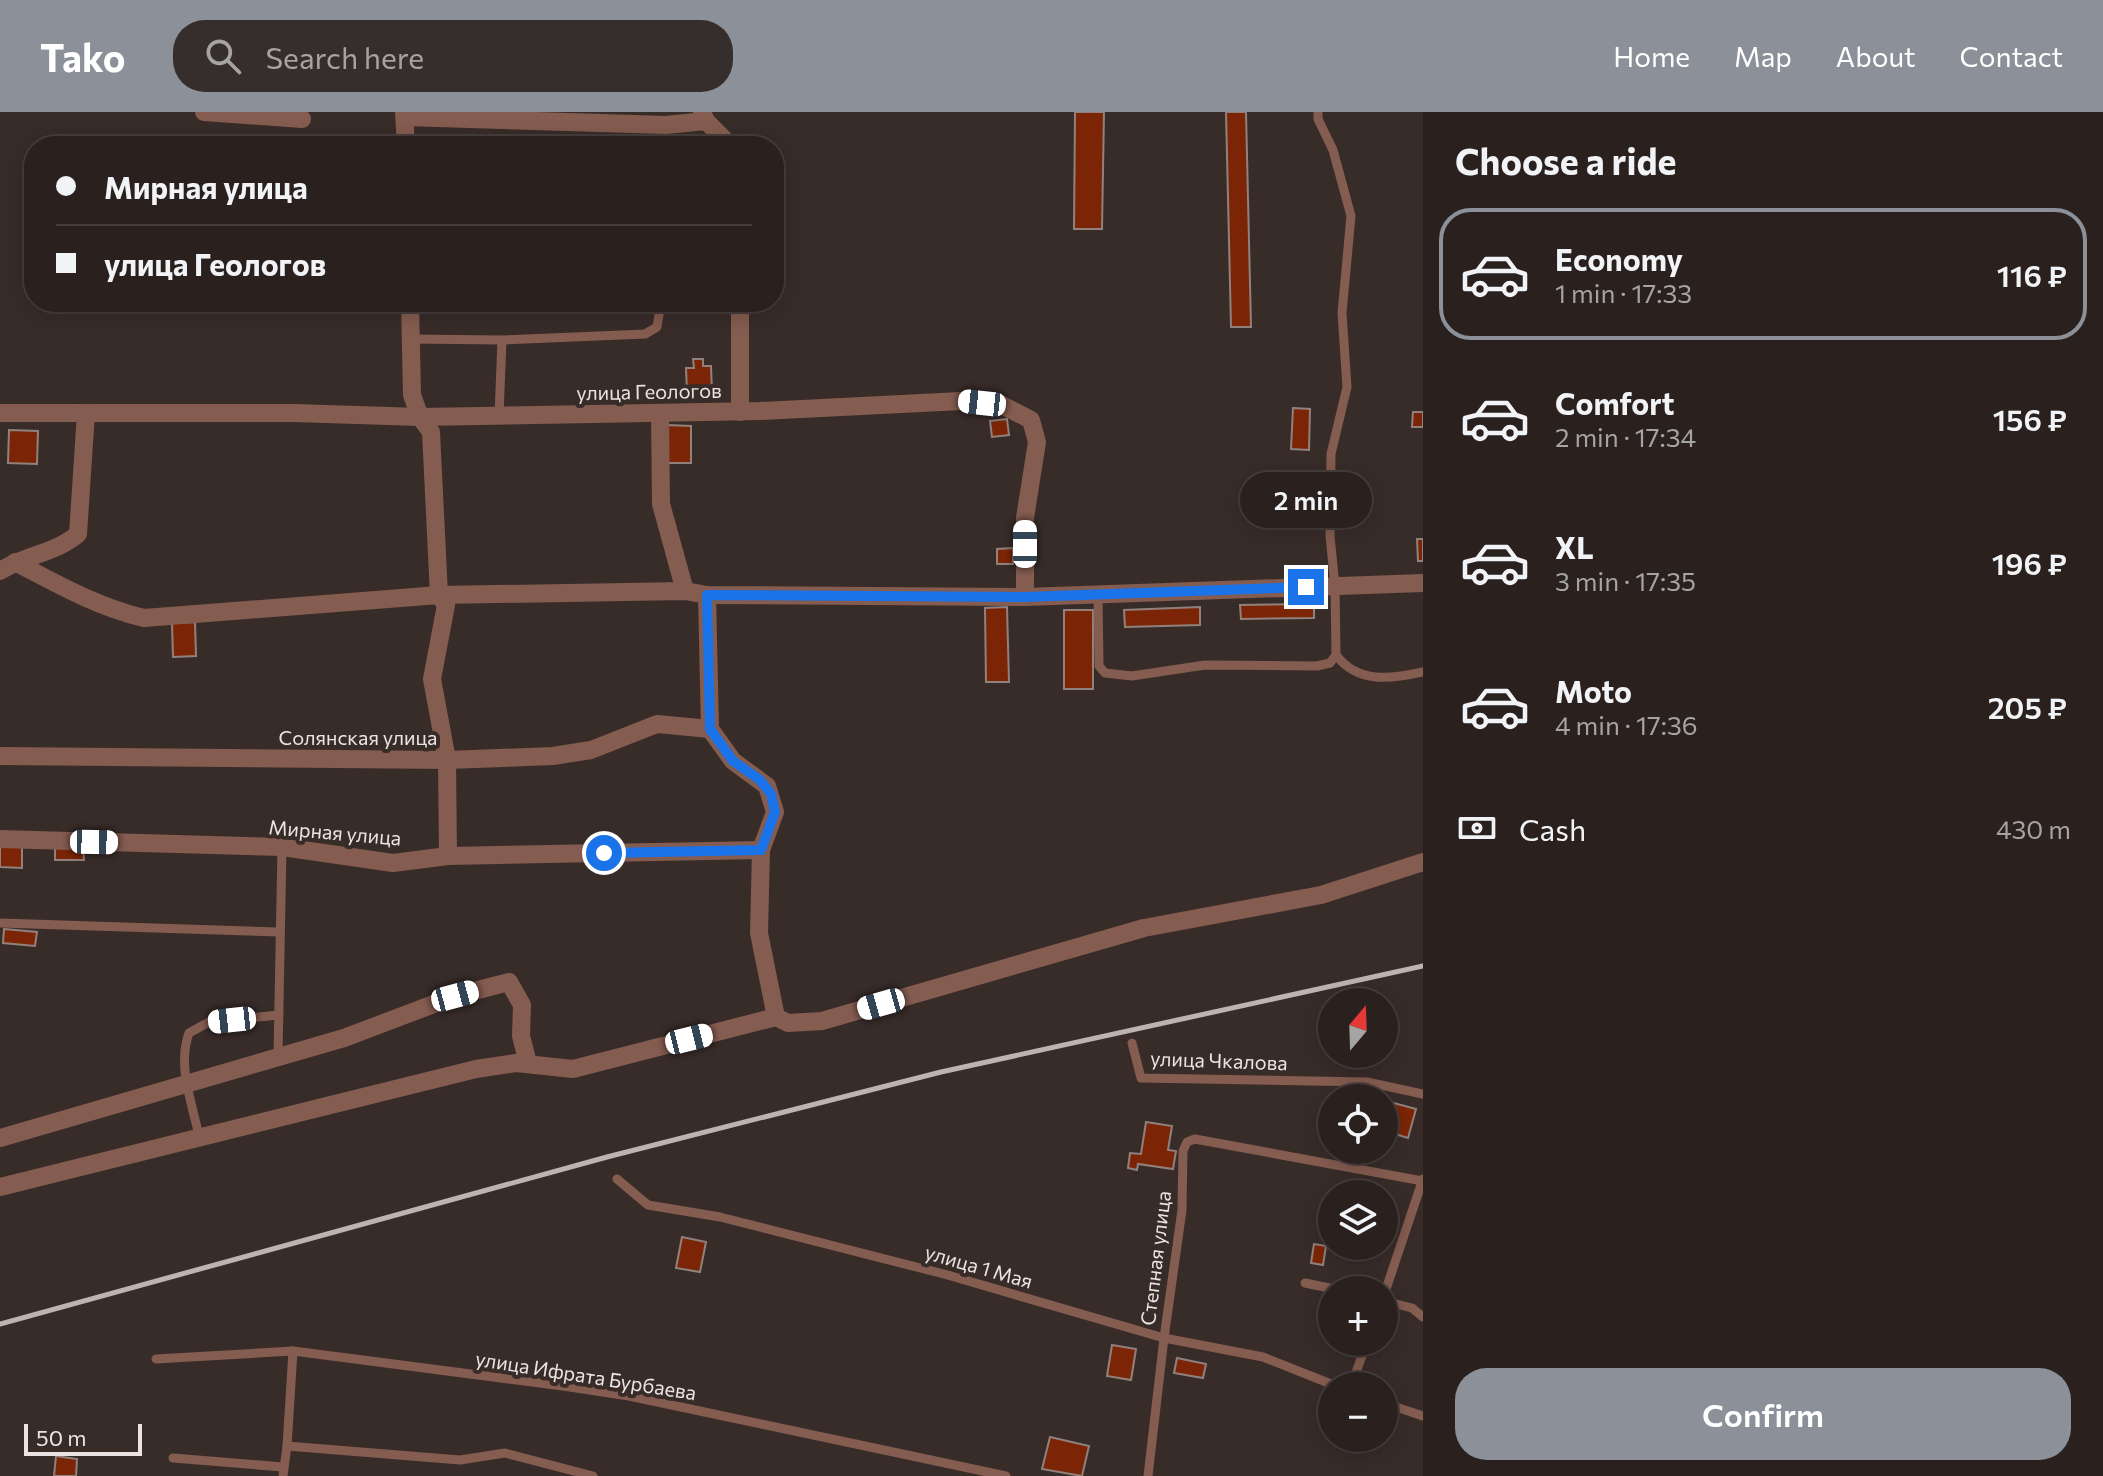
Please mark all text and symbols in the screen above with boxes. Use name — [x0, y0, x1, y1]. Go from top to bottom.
search box — [173, 20, 733, 92]
text: Tako — [40, 33, 125, 80]
icon: search — [201, 34, 245, 78]
text: Search here — [265, 38, 424, 75]
text: Home — [1613, 39, 1690, 73]
text: Map — [1734, 39, 1792, 73]
text: About — [1836, 39, 1916, 73]
text: Contact — [1960, 39, 2063, 73]
text: Choose a ride — [1455, 138, 1676, 182]
text: Мирная улица — [104, 168, 308, 205]
icon: car — [1459, 238, 1531, 310]
text: Economy — [1555, 240, 1683, 277]
text: улица Геологов — [104, 245, 326, 282]
text: 116 ₽ — [1997, 256, 2067, 293]
text: 1 min · 17:33 — [1555, 277, 1692, 308]
street label: улица Геологов — [576, 378, 722, 404]
icon: car — [1459, 382, 1531, 454]
text: Comfort — [1555, 384, 1674, 421]
car — [957, 389, 1007, 417]
text: 156 ₽ — [1993, 400, 2067, 437]
text: 2 min · 17:34 — [1555, 421, 1696, 452]
callout: 2 min — [1240, 471, 1372, 527]
text: 2 min — [1274, 484, 1338, 515]
car — [1013, 520, 1037, 568]
icon: car — [1459, 526, 1531, 598]
text: XL — [1555, 528, 1594, 565]
text: 196 ₽ — [1992, 544, 2067, 581]
text: 3 min · 17:35 — [1555, 565, 1696, 596]
route end — [1288, 569, 1324, 605]
icon: car — [1459, 670, 1531, 742]
text: Moto — [1555, 672, 1632, 709]
text: 205 ₽ — [1988, 688, 2067, 725]
text: 4 min · 17:36 — [1555, 709, 1698, 740]
street label: Солянская улица — [279, 725, 437, 749]
icon: cash — [1455, 806, 1499, 850]
text: Cash — [1519, 810, 1586, 847]
text: 430 m — [1996, 813, 2071, 844]
street label: Мирная улица — [268, 814, 402, 850]
car — [70, 830, 118, 854]
route start — [586, 835, 622, 871]
car — [429, 978, 481, 1014]
car — [855, 986, 907, 1022]
north arrow — [1318, 988, 1398, 1068]
map controls — [1318, 988, 1398, 1452]
car — [207, 1006, 257, 1034]
car — [663, 1022, 715, 1056]
street label: улица Чкалова — [1150, 1046, 1288, 1074]
button: locate — [1318, 1084, 1398, 1164]
button: layers — [1318, 1180, 1398, 1260]
street label: Степная улица — [1135, 1189, 1175, 1327]
street label: улица 1 Мая — [922, 1239, 1036, 1293]
button: + — [1318, 1276, 1398, 1356]
street label: улица Ифрата Бурбаева — [474, 1346, 698, 1404]
button: Confirm — [1455, 1368, 2071, 1460]
button: − — [1318, 1372, 1398, 1452]
scale bar — [24, 1420, 142, 1456]
text: 50 m — [36, 1424, 86, 1451]

